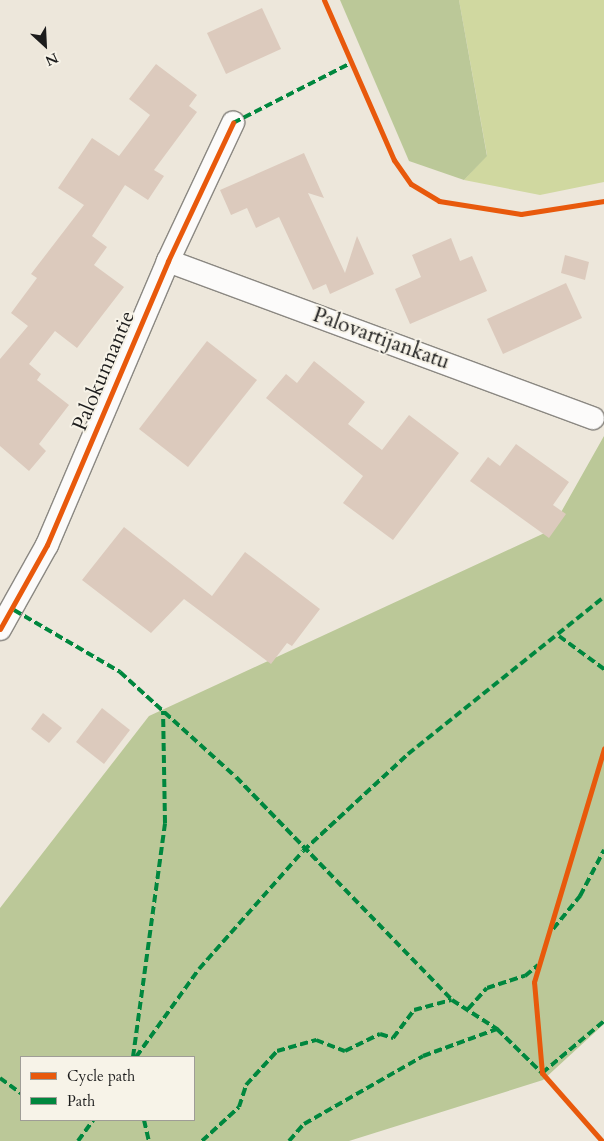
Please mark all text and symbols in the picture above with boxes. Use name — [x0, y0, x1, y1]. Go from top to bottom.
north arrow — [20, 20, 70, 70]
text: N — [42, 48, 61, 70]
street label: Palovartijankatu — [309, 303, 453, 375]
street label: Palokunnantie — [67, 307, 141, 435]
legend — [20, 1056, 195, 1121]
text: Cycle path — [67, 1066, 135, 1086]
text: Path — [67, 1091, 95, 1111]

